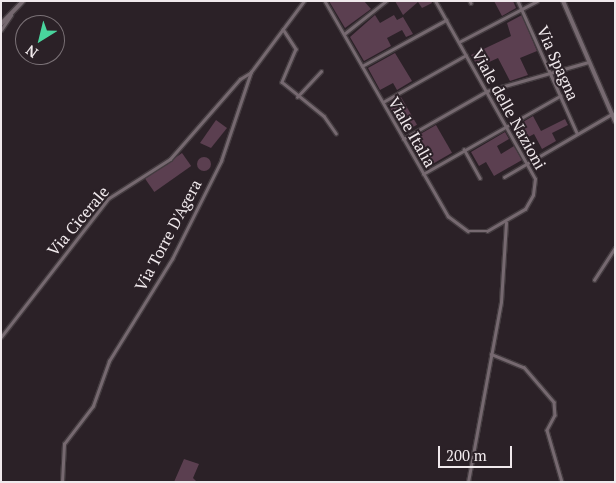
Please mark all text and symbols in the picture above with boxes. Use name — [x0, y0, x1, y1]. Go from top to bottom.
north arrow — [15, 15, 65, 65]
street label: Via Spagna — [533, 23, 583, 103]
text: N — [22, 41, 41, 63]
street label: Viale delle Nazioni — [468, 45, 550, 173]
street label: Viale Italia — [384, 93, 440, 171]
street label: Via Torre D'Agera — [131, 176, 205, 294]
street label: Via Cicerale — [43, 182, 113, 260]
scale bar — [441, 436, 515, 468]
text: 200 m — [446, 445, 487, 465]

